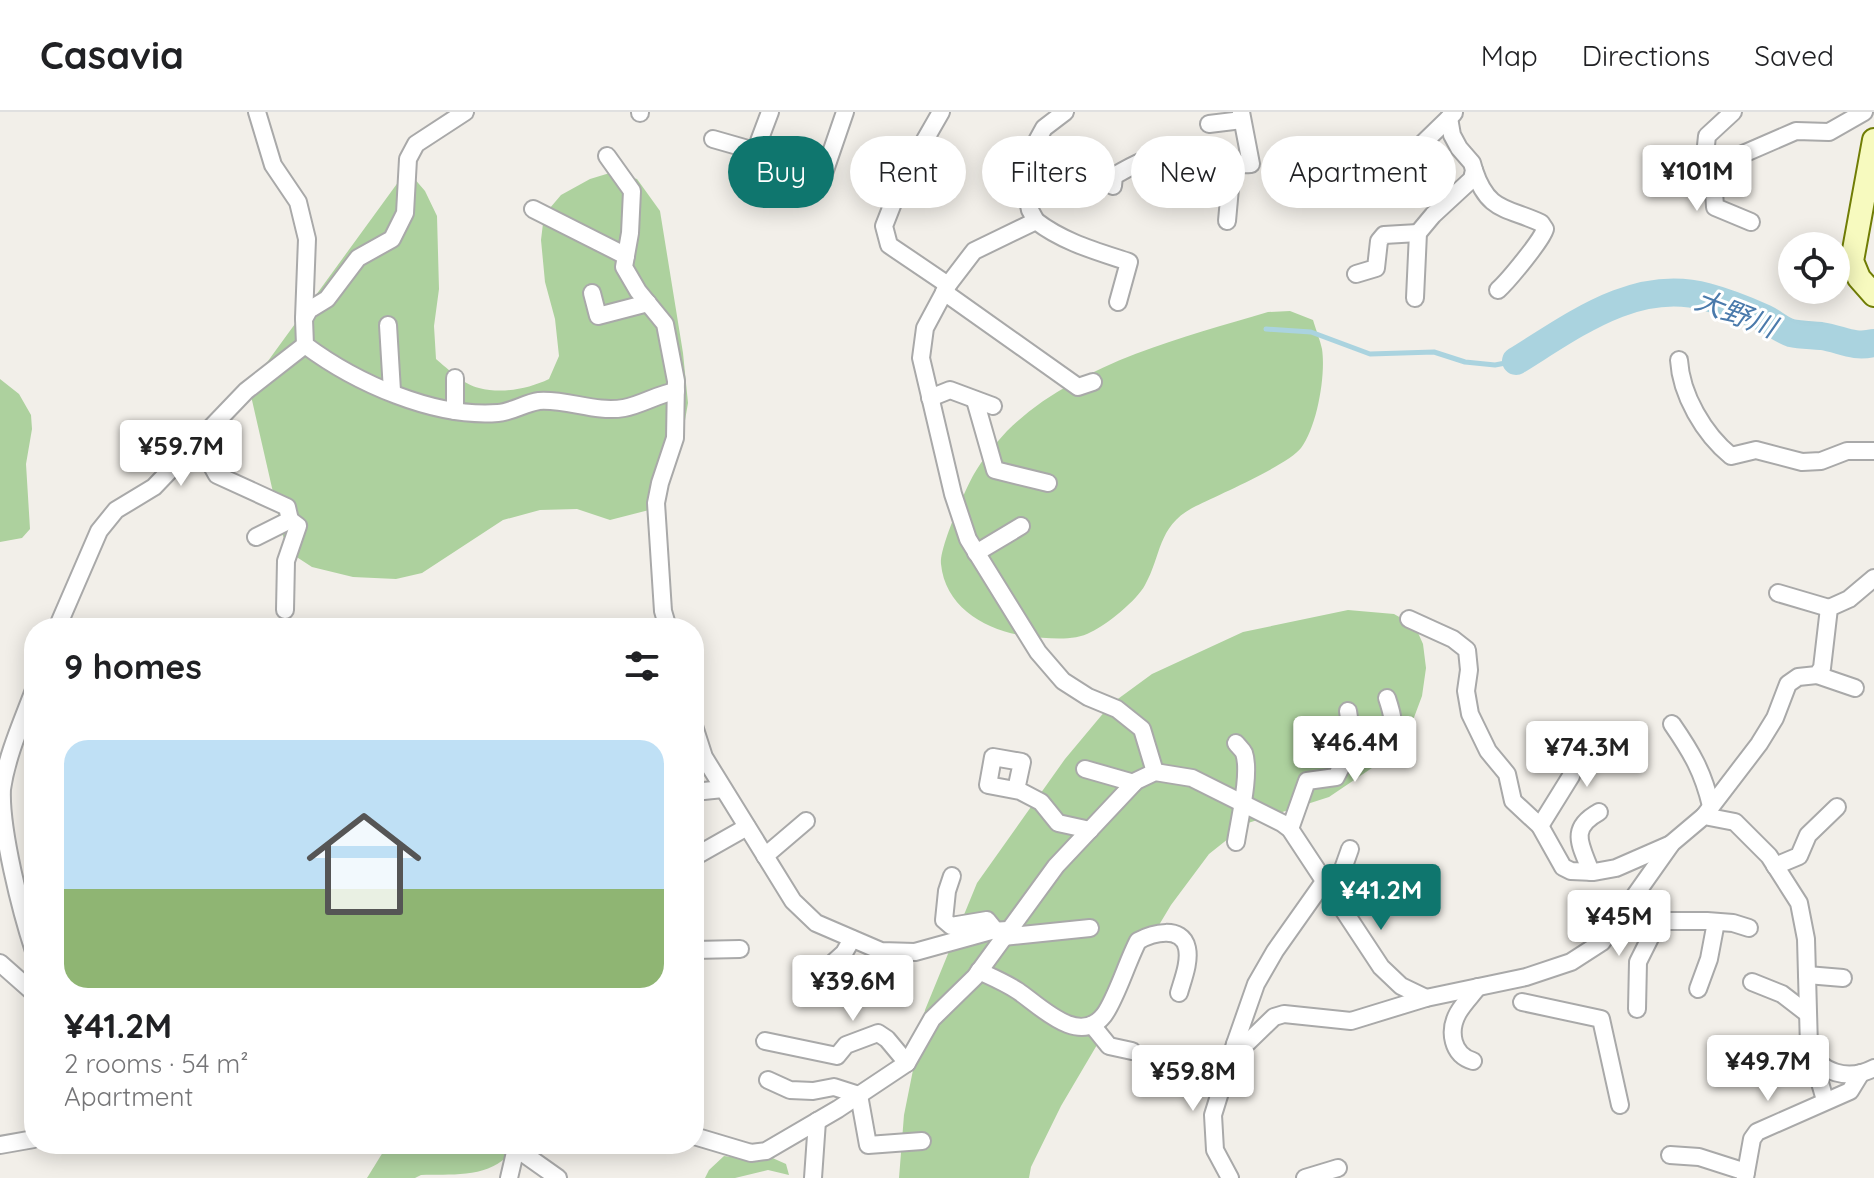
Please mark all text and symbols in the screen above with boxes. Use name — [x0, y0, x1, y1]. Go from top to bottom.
text: Casavia — [40, 31, 184, 79]
text: Map — [1481, 38, 1538, 73]
text: Directions — [1582, 38, 1710, 73]
text: Saved — [1754, 38, 1834, 73]
chip: Buy — [728, 136, 834, 208]
chip: Rent — [850, 136, 966, 208]
chip: Filters — [982, 136, 1115, 208]
chip: New — [1131, 136, 1245, 208]
chip: Apartment — [1261, 136, 1456, 208]
pin: ¥101M — [1641, 145, 1753, 213]
text: ¥101M — [1661, 154, 1733, 187]
map controls — [1778, 232, 1850, 304]
button: locate — [1778, 232, 1850, 304]
water label: 大野川 — [1691, 282, 1784, 345]
pin: ¥59.7M — [116, 420, 246, 488]
text: ¥59.7M — [138, 429, 224, 462]
icon: filters — [620, 644, 664, 688]
text: 9 homes — [64, 645, 202, 688]
pin: ¥46.4M — [1290, 716, 1420, 784]
pin: ¥74.3M — [1522, 721, 1652, 789]
text: ¥46.4M — [1311, 725, 1399, 758]
text: ¥74.3M — [1544, 730, 1630, 763]
icon: home — [292, 792, 436, 936]
pin: ¥41.2M — [1316, 864, 1446, 932]
text: ¥41.2M — [1340, 873, 1422, 906]
pin: ¥45M — [1572, 890, 1666, 958]
text: ¥45M — [1585, 899, 1653, 932]
pin: ¥39.6M — [788, 955, 918, 1023]
text: ¥39.6M — [810, 964, 896, 997]
text: ¥41.2M — [64, 1004, 172, 1047]
pin: ¥49.7M — [1703, 1035, 1833, 1103]
text: ¥49.7M — [1725, 1044, 1811, 1077]
pin: ¥59.8M — [1128, 1045, 1258, 1113]
text: 2 rooms · 54 m² — [64, 1047, 248, 1080]
text: ¥59.8M — [1150, 1054, 1236, 1087]
text: Apartment — [64, 1080, 193, 1113]

